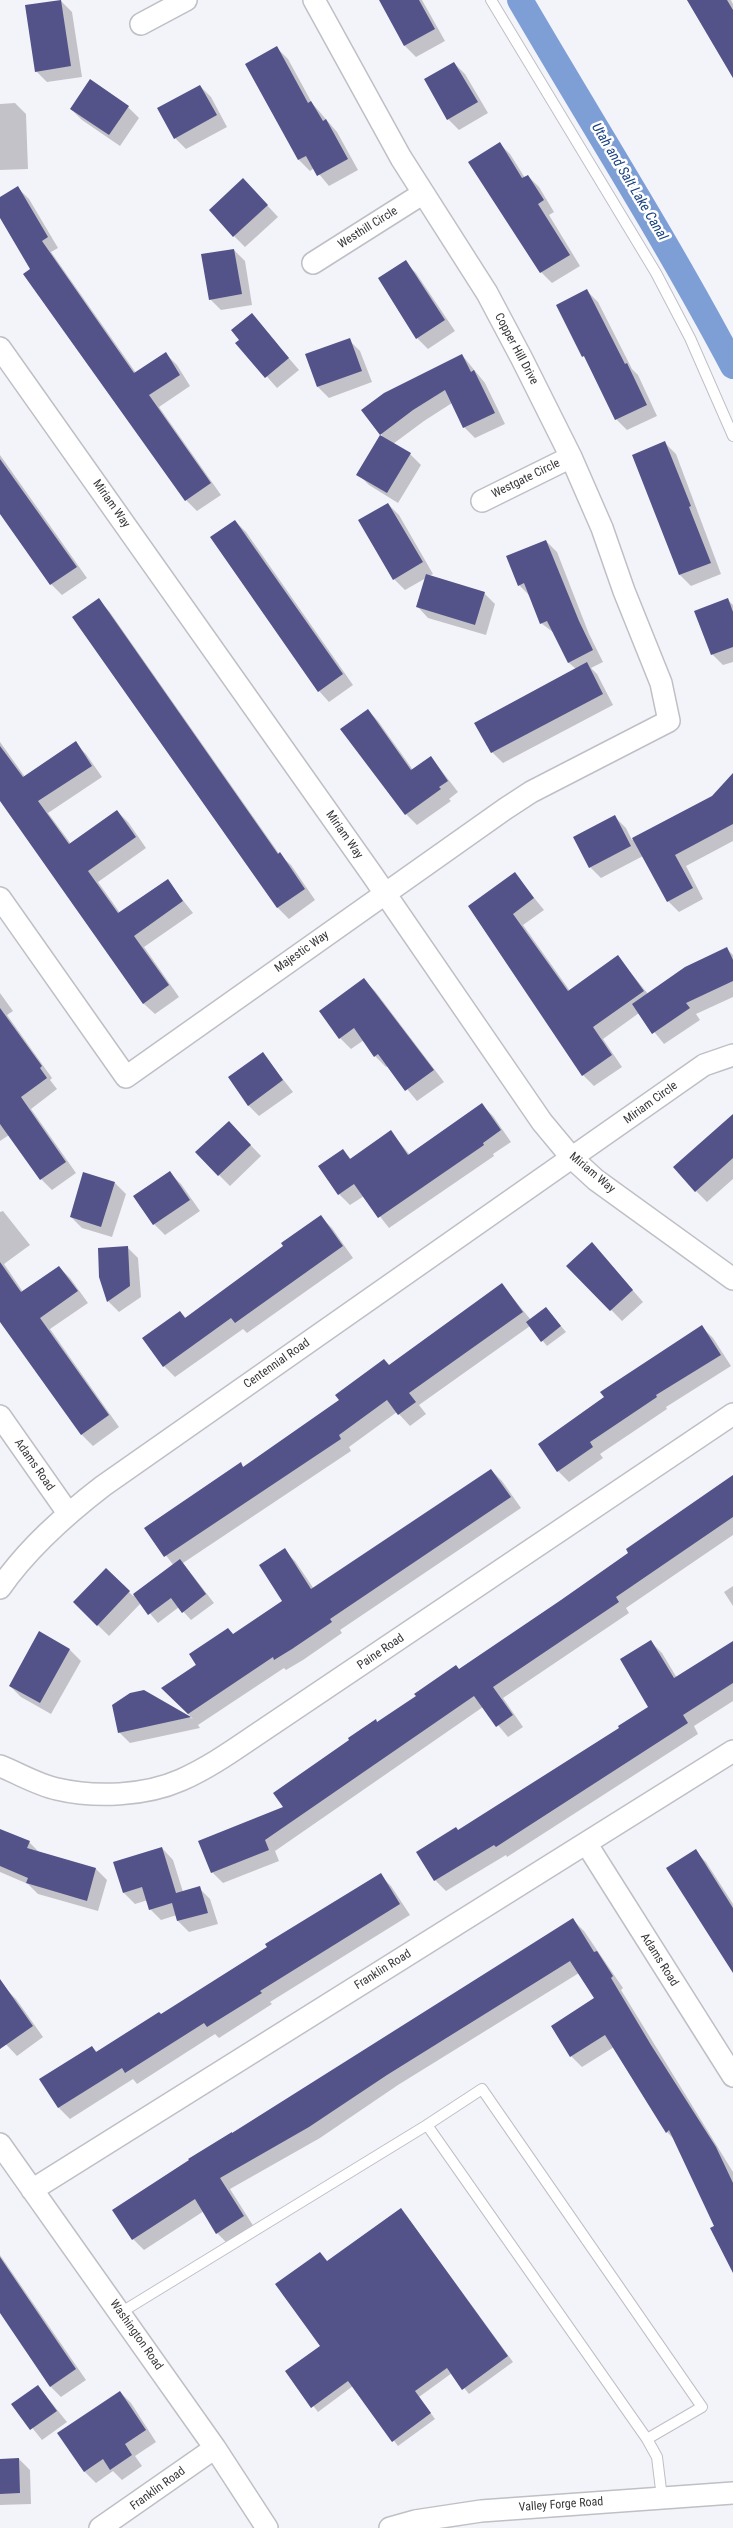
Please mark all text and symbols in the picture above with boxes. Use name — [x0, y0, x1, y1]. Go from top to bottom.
water label: Utah and Salt Lake Canal — [587, 120, 671, 244]
street label: Westhill Circle — [336, 204, 400, 252]
street label: Copper Hill Drive — [491, 311, 541, 387]
street label: Westgate Circle — [489, 456, 563, 502]
street label: Miriam Way — [89, 477, 133, 531]
street label: Miriam Way — [322, 808, 366, 862]
street label: Majestic Way — [272, 928, 332, 976]
street label: Miriam Circle — [621, 1079, 681, 1127]
street label: Miriam Way — [566, 1150, 618, 1196]
street label: Centennial Road — [241, 1336, 313, 1392]
street label: Adams Road — [11, 1436, 57, 1494]
street label: Paine Road — [355, 1631, 407, 1673]
street label: Adams Road — [637, 1931, 681, 1989]
street label: Franklin Road — [352, 1947, 414, 1993]
street label: Washington Road — [106, 2297, 166, 2373]
street label: Franklin Road — [128, 2464, 188, 2514]
street label: Valley Forge Road — [518, 2495, 604, 2515]

